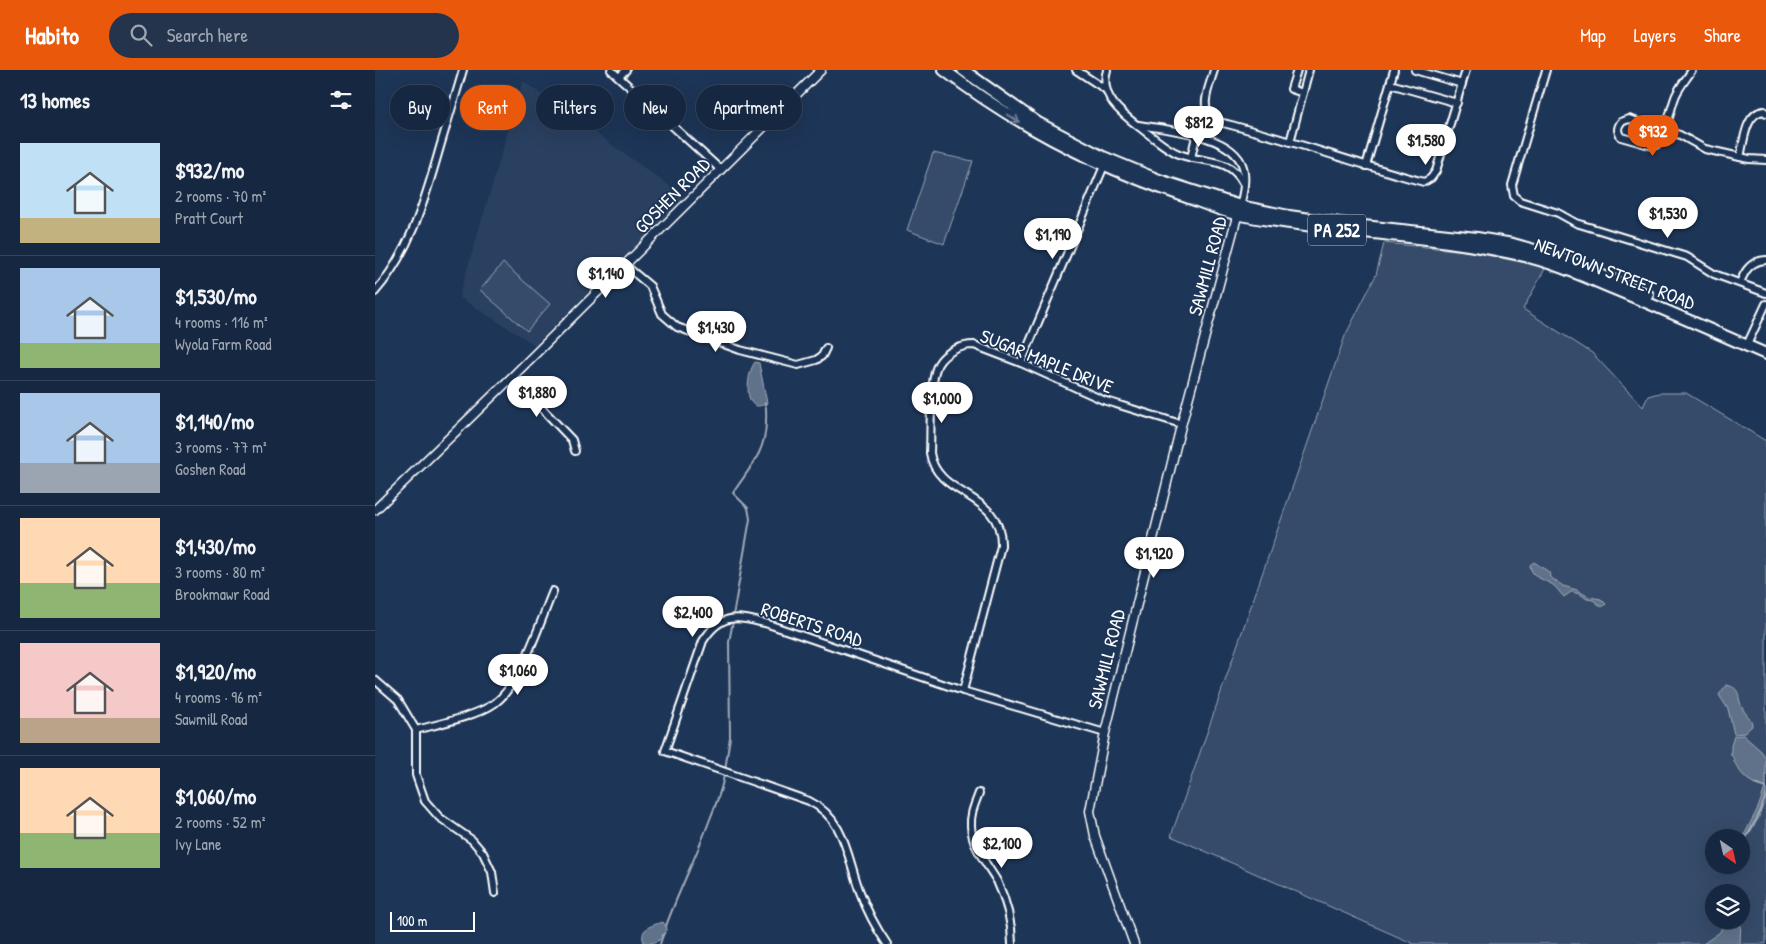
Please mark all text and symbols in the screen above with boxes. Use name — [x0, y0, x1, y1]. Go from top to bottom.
search box — [109, 13, 459, 58]
text: Habito — [25, 19, 79, 51]
icon: search — [127, 21, 155, 49]
text: Search here — [167, 22, 248, 48]
text: Map — [1580, 23, 1606, 48]
text: Layers — [1634, 23, 1676, 48]
text: Share — [1704, 23, 1741, 48]
chip: Buy — [390, 85, 450, 130]
chip: Rent — [460, 85, 526, 130]
chip: Filters — [536, 85, 614, 130]
chip: New — [624, 85, 686, 130]
chip: Apartment — [696, 85, 802, 130]
text: 13 homes — [20, 86, 90, 115]
icon: filters — [327, 86, 355, 114]
pin: $812 — [1169, 106, 1229, 148]
text: $812 — [1185, 111, 1213, 133]
one-way arrow — [1006, 112, 1020, 123]
pin: $932 — [1623, 114, 1683, 157]
text: $932 — [1639, 120, 1667, 142]
pin: $1,580 — [1385, 124, 1467, 166]
text: $1,580 — [1407, 129, 1445, 151]
street label: GOSHEN ROAD — [628, 151, 716, 239]
text: $932/mo — [175, 156, 244, 185]
icon: home — [60, 163, 120, 223]
text: 2 rooms · 70 m² — [175, 185, 266, 207]
pin: $1,530 — [1627, 196, 1709, 239]
text: $1,530 — [1649, 202, 1687, 224]
text: Pratt Court — [175, 207, 243, 229]
street label: SAWMILL ROAD — [1181, 214, 1233, 318]
road number: PA 252 — [1308, 214, 1366, 246]
pin: $1,190 — [1012, 218, 1094, 260]
text: $1,190 — [1035, 223, 1071, 245]
street label: NEWTOWN STREET ROAD — [1531, 230, 1699, 316]
pin: $1,140 — [565, 256, 647, 299]
text: $1,140 — [588, 262, 624, 284]
text: $1,530/mo — [175, 282, 257, 311]
icon: home — [60, 288, 120, 348]
pin: $1,430 — [675, 310, 757, 353]
text: 4 rooms · 116 m² — [175, 311, 268, 333]
text: $1,430 — [697, 316, 735, 338]
street label: SUGAR MAPLE DRIVE — [977, 322, 1118, 400]
text: Wyola Farm Road — [175, 333, 272, 355]
pin: $1,880 — [496, 376, 578, 418]
text: $1,880 — [518, 381, 556, 403]
pin: $1,000 — [901, 382, 983, 424]
text: $1,000 — [923, 387, 961, 409]
text: $1,140/mo — [175, 407, 254, 436]
icon: home — [60, 413, 120, 473]
text: 3 rooms · 77 m² — [175, 436, 267, 458]
text: Goshen Road — [175, 458, 246, 480]
text: $1,430/mo — [175, 532, 256, 561]
pin: $1,920 — [1113, 536, 1195, 579]
icon: home — [60, 538, 120, 598]
text: $1,920 — [1135, 542, 1173, 564]
text: 3 rooms · 80 m² — [175, 561, 265, 583]
text: Brookmawr Road — [175, 583, 269, 605]
street label: ROBERTS ROAD — [758, 595, 866, 653]
pin: $2,400 — [652, 596, 734, 638]
text: $2,400 — [673, 601, 713, 623]
street label: SAWMILL ROAD — [1081, 607, 1131, 711]
pin: $1,060 — [477, 654, 559, 696]
text: $1,920/mo — [175, 657, 256, 686]
text: $1,060 — [499, 659, 537, 681]
icon: home — [60, 663, 120, 723]
text: 4 rooms · 96 m² — [175, 686, 262, 708]
text: Sawmill Road — [175, 708, 247, 730]
text: $1,060/mo — [175, 782, 256, 811]
icon: home — [60, 788, 120, 848]
text: 2 rooms · 52 m² — [175, 811, 265, 833]
pin: $2,100 — [961, 826, 1043, 869]
north arrow — [1705, 829, 1750, 874]
map controls — [1705, 829, 1750, 929]
text: $2,100 — [983, 832, 1021, 854]
text: Ivy Lane — [175, 833, 221, 855]
button: layers — [1705, 884, 1750, 929]
scale bar — [390, 909, 475, 932]
text: 100 m — [397, 911, 427, 930]

